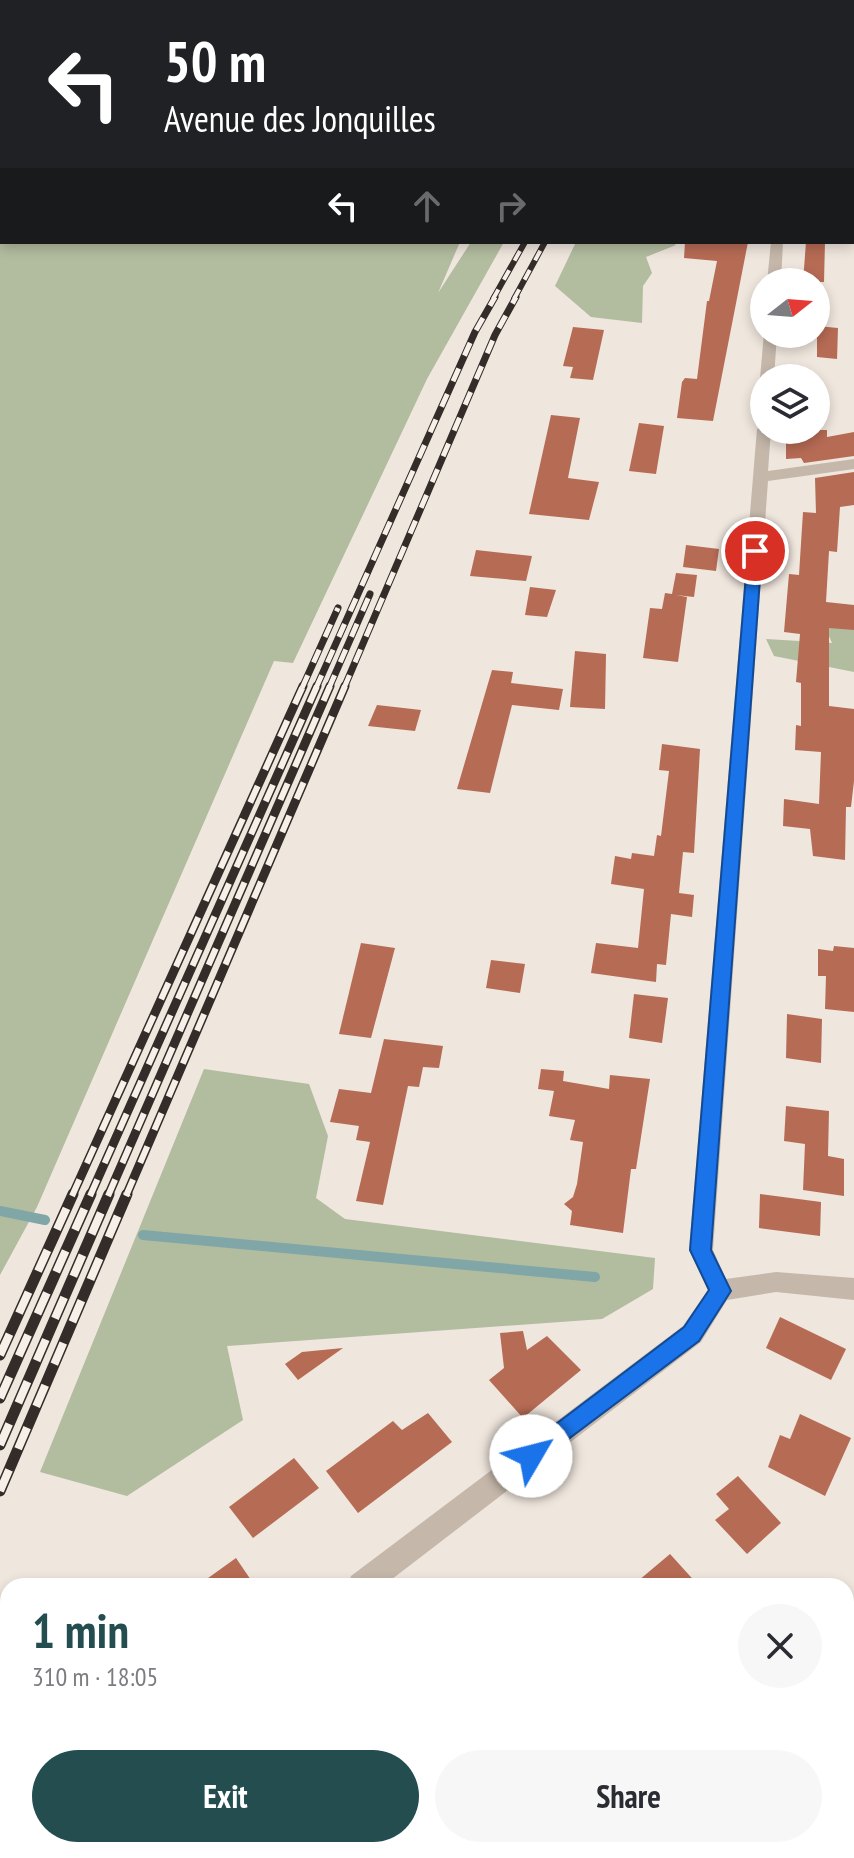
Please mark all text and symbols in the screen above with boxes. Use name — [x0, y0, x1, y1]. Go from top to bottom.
text: 50 m — [164, 25, 266, 97]
icon: left — [32, 32, 136, 136]
text: Avenue des Jonquilles — [164, 95, 436, 142]
icon: left — [321, 184, 365, 228]
icon: ahead — [405, 184, 449, 228]
icon: right — [489, 184, 533, 228]
north arrow — [750, 268, 830, 348]
map controls — [750, 268, 830, 444]
button: layers — [750, 364, 830, 444]
pin — [721, 517, 789, 585]
icon: arrive — [733, 529, 777, 573]
position arrow — [489, 1414, 573, 1498]
text: 1 min — [32, 1599, 129, 1661]
button: close — [738, 1604, 822, 1688]
text: 310 m · 18:05 — [32, 1660, 158, 1693]
button: Exit — [32, 1750, 419, 1842]
button: Share — [435, 1750, 822, 1842]

